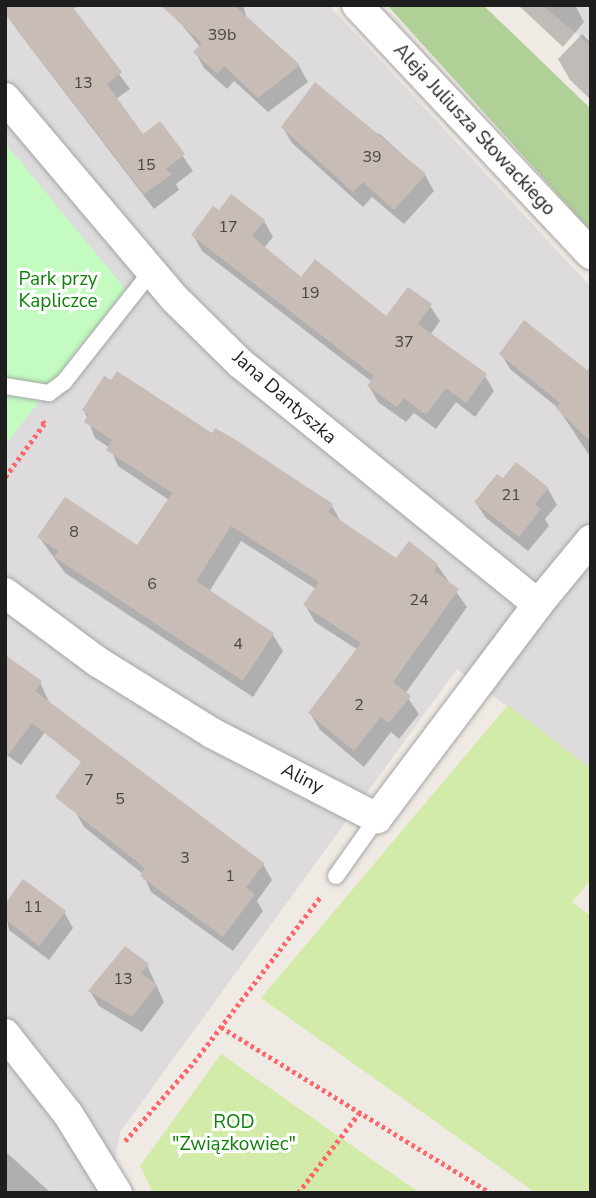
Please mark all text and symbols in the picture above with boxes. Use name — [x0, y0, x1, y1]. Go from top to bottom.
house number: 39b — [208, 25, 236, 45]
street label: Aleja Juliusza Słowackiego — [388, 39, 560, 221]
house number: 13 — [73, 73, 93, 93]
house number: 39 — [362, 147, 382, 167]
house number: 15 — [136, 155, 156, 175]
house number: 17 — [218, 217, 238, 237]
park label: Park przy Kapliczce — [18, 269, 98, 313]
house number: 19 — [300, 283, 320, 303]
house number: 37 — [394, 332, 414, 352]
street label: Jana Dantyszka — [227, 347, 341, 449]
house number: 21 — [501, 485, 521, 505]
house number: 8 — [69, 522, 79, 542]
house number: 6 — [147, 574, 157, 594]
house number: 24 — [409, 590, 429, 610]
house number: 4 — [233, 634, 243, 654]
house number: 2 — [354, 695, 364, 715]
street label: Aliny — [277, 759, 327, 799]
house number: 7 — [84, 770, 94, 790]
house number: 5 — [115, 789, 125, 809]
house number: 3 — [180, 848, 190, 868]
house number: 1 — [225, 866, 235, 886]
house number: 11 — [23, 897, 43, 917]
house number: 13 — [113, 969, 133, 989]
park label: ROD "Związkowiec" — [172, 1112, 296, 1156]

